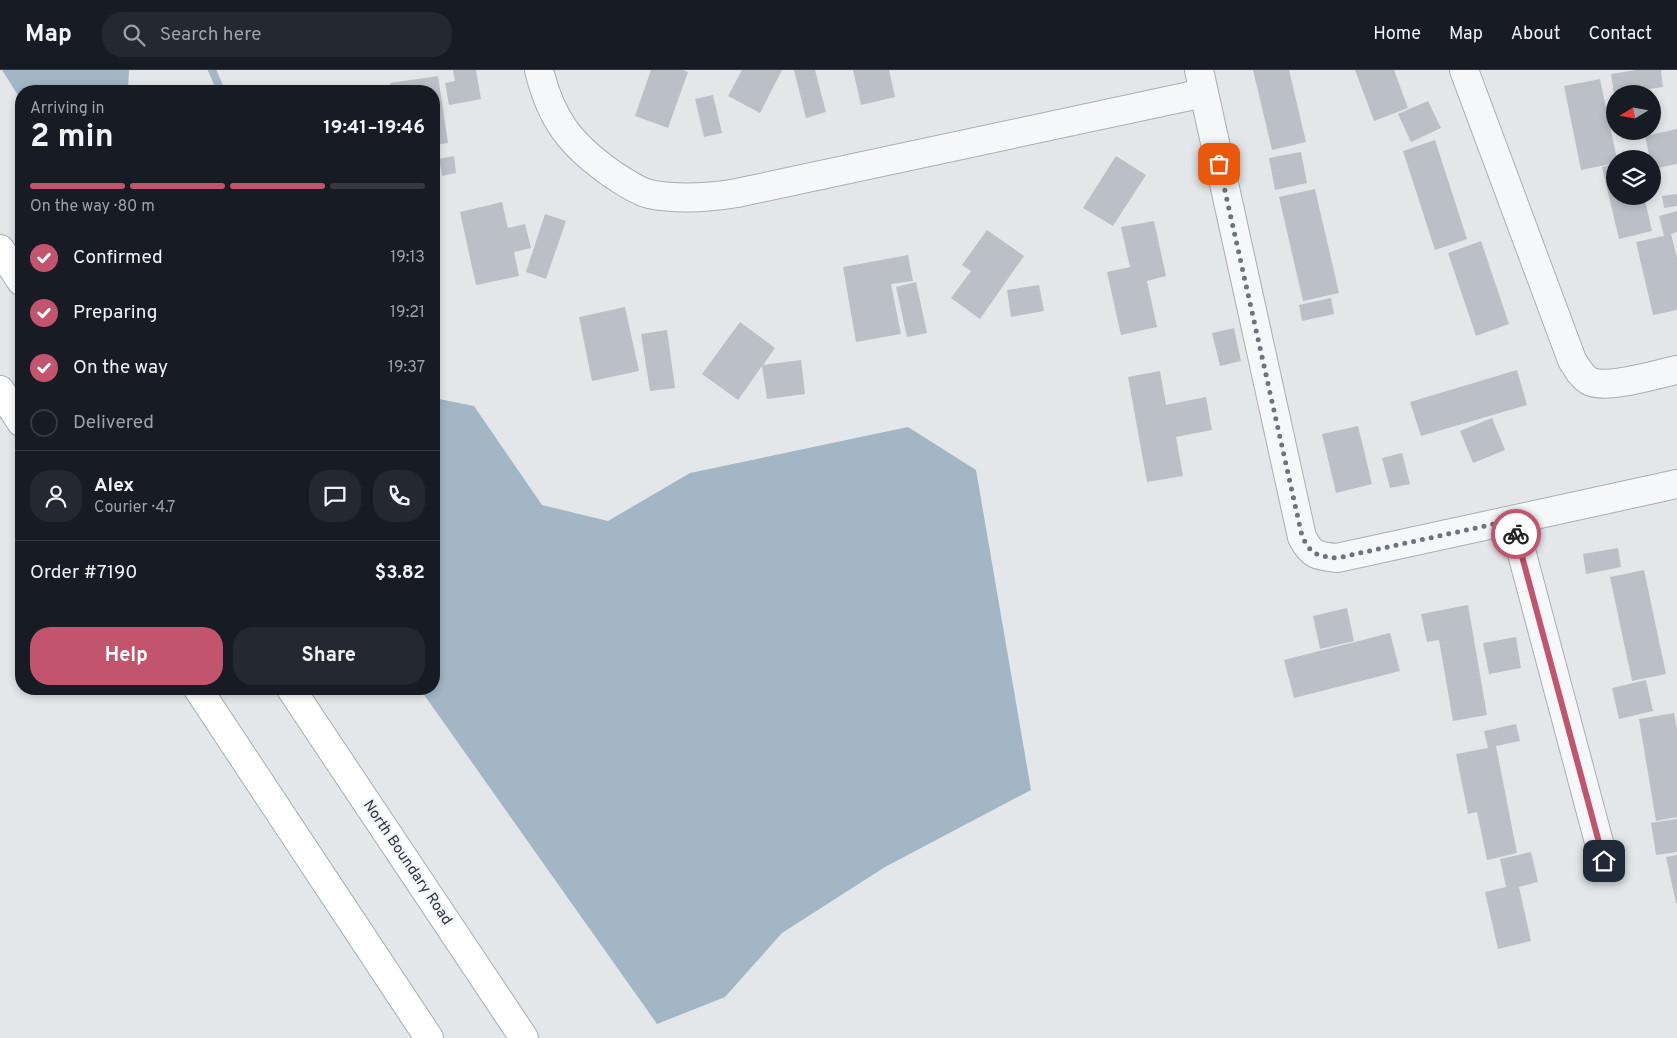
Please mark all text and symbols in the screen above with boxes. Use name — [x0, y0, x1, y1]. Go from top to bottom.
search box — [102, 12, 452, 57]
text: Map — [25, 20, 72, 50]
icon: search — [120, 21, 148, 49]
text: Search here — [160, 23, 261, 47]
text: Home — [1373, 23, 1421, 46]
text: Map — [1449, 23, 1483, 46]
text: About — [1511, 23, 1560, 46]
text: Contact — [1588, 23, 1652, 46]
north arrow — [1606, 85, 1661, 140]
map controls — [1606, 85, 1661, 205]
text: Arriving in — [30, 99, 105, 119]
text: 19:41–19:46 — [323, 116, 425, 140]
text: 2 min — [30, 118, 114, 158]
pin — [1198, 143, 1240, 185]
icon: bag — [1205, 150, 1233, 178]
button: layers — [1606, 150, 1661, 205]
text: On the way · 80 m — [30, 197, 155, 217]
icon: check — [30, 244, 58, 272]
text: Confirmed — [73, 246, 163, 270]
text: 19:13 — [390, 248, 425, 268]
icon: check — [30, 299, 58, 327]
text: Preparing — [73, 301, 157, 325]
text: 19:21 — [390, 303, 425, 323]
icon: check — [30, 354, 58, 382]
text: On the way — [73, 356, 168, 380]
text: 19:37 — [388, 358, 425, 378]
text: Delivered — [73, 411, 154, 435]
button: person — [30, 470, 82, 522]
button: chat — [309, 470, 361, 522]
button: phone — [373, 470, 425, 522]
text: Alex — [94, 474, 134, 498]
text: Courier · 4.7 — [94, 498, 175, 518]
courier — [1491, 509, 1541, 559]
icon: bike — [1502, 520, 1530, 548]
text: Order #7190 — [30, 561, 138, 585]
text: $3.82 — [375, 561, 425, 585]
button: Help — [30, 627, 223, 685]
button: Share — [233, 627, 425, 685]
street label: North Boundary Road — [358, 797, 456, 929]
pin — [1583, 840, 1625, 882]
icon: home — [1590, 847, 1618, 875]

